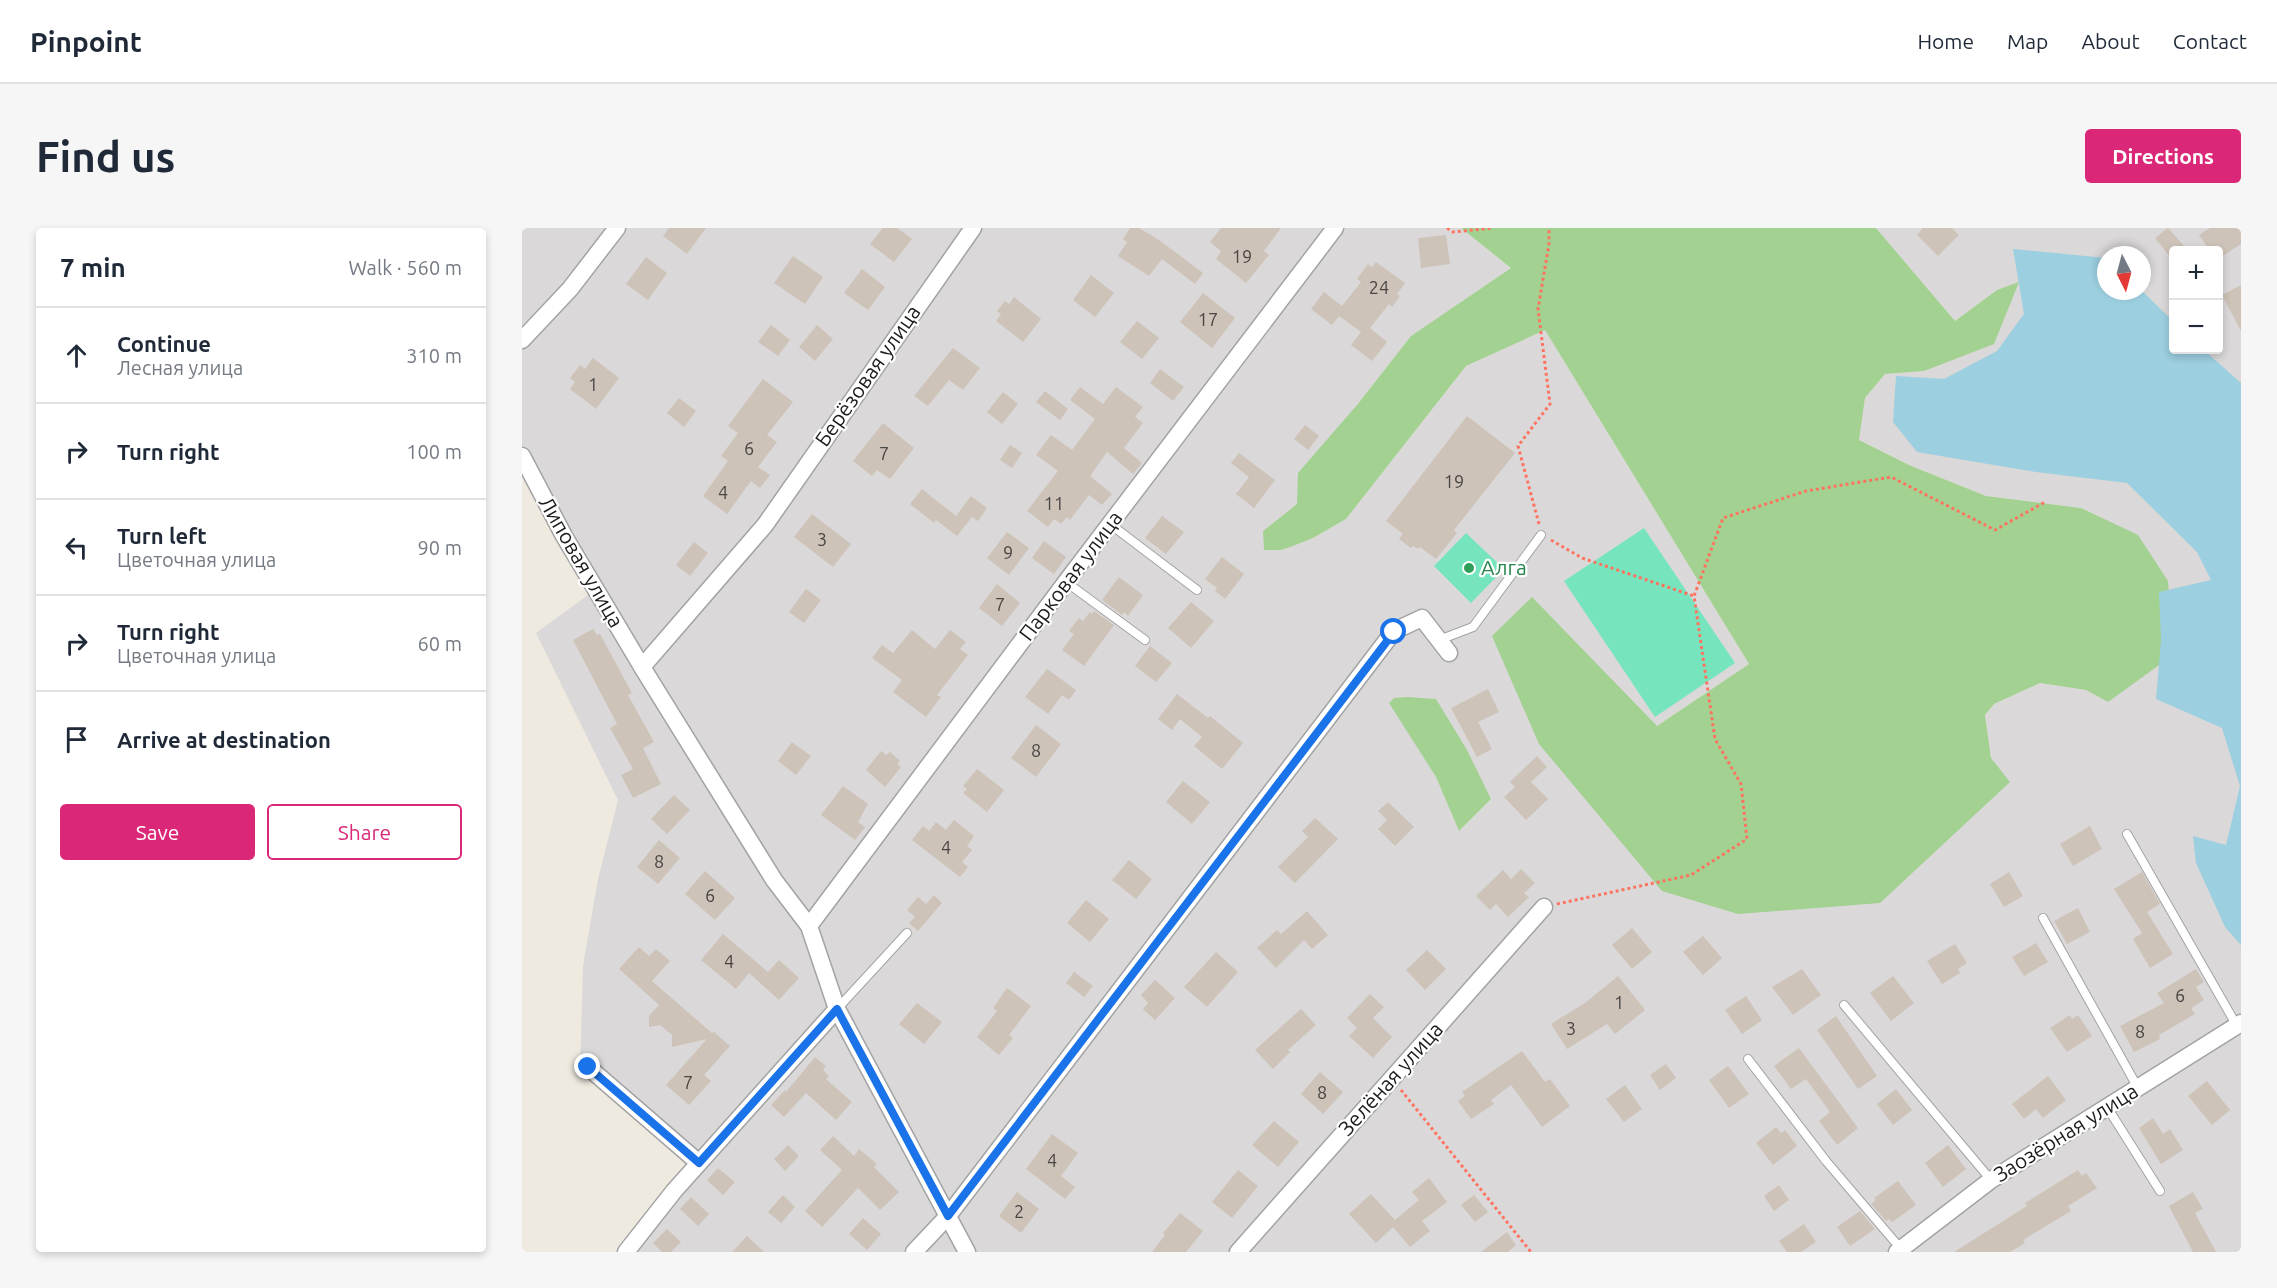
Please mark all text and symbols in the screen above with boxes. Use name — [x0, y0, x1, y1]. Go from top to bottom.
text: Pinpoint — [30, 26, 142, 57]
text: Home — [1917, 29, 1974, 53]
text: Map — [2007, 29, 2048, 53]
text: About — [2081, 29, 2140, 53]
text: Contact — [2173, 29, 2247, 53]
button: Directions — [2085, 129, 2241, 183]
text: Find us — [36, 133, 175, 180]
house number: 19 — [1232, 246, 1252, 266]
north arrow — [2097, 246, 2151, 300]
map controls — [2169, 246, 2223, 354]
button: + — [2169, 246, 2223, 300]
text: 7 min — [60, 253, 126, 282]
text: Walk · 560 m — [349, 256, 462, 279]
house number: 24 — [1369, 277, 1389, 297]
street label: Берёзовая улица — [810, 300, 925, 451]
button: − — [2169, 300, 2223, 354]
house number: 17 — [1198, 309, 1218, 329]
text: Continue — [117, 331, 211, 356]
icon: ahead — [60, 339, 93, 372]
text: 310 m — [406, 344, 462, 367]
text: Лесная улица — [117, 356, 243, 379]
house number: 1 — [588, 374, 598, 394]
icon: right — [60, 435, 93, 468]
house number: 6 — [744, 438, 754, 458]
text: Turn right — [117, 439, 219, 464]
text: 100 m — [406, 440, 462, 463]
house number: 7 — [879, 443, 889, 463]
house number: 19 — [1444, 471, 1464, 491]
house number: 4 — [718, 482, 728, 502]
street label: Липовая улица — [535, 492, 629, 631]
house number: 11 — [1044, 493, 1064, 513]
street label: Парковая улица — [1014, 506, 1127, 645]
text: Turn left — [117, 523, 207, 548]
house number: 3 — [817, 529, 827, 549]
icon: left — [60, 531, 93, 564]
text: 90 m — [418, 536, 462, 559]
house number: 9 — [1003, 542, 1013, 562]
text: Цветочная улица — [117, 548, 276, 571]
place label: Алга — [1481, 555, 1527, 579]
marker: Алга — [1462, 561, 1476, 575]
house number: 7 — [995, 594, 1005, 614]
route start — [1380, 618, 1406, 644]
text: Turn right — [117, 619, 219, 644]
icon: right — [60, 627, 93, 660]
text: 60 m — [418, 632, 462, 655]
text: Цветочная улица — [117, 644, 276, 667]
icon: arrive — [60, 723, 93, 756]
text: Arrive at destination — [117, 727, 331, 752]
house number: 8 — [1031, 740, 1041, 760]
button: Save — [60, 804, 255, 860]
button: Share — [267, 804, 462, 860]
house number: 4 — [941, 837, 951, 857]
house number: 8 — [654, 851, 664, 871]
house number: 6 — [705, 885, 715, 905]
house number: 4 — [724, 951, 734, 971]
house number: 6 — [2175, 985, 2185, 1005]
house number: 1 — [1614, 992, 1624, 1012]
street label: Зелёная улица — [1333, 1017, 1447, 1140]
house number: 3 — [1566, 1018, 1576, 1038]
house number: 8 — [2135, 1021, 2145, 1041]
route end — [574, 1053, 600, 1079]
house number: 7 — [683, 1072, 693, 1092]
street label: Заозёрная улица — [1989, 1078, 2142, 1186]
house number: 8 — [1317, 1082, 1327, 1102]
house number: 4 — [1047, 1150, 1057, 1170]
house number: 2 — [1014, 1201, 1024, 1221]

